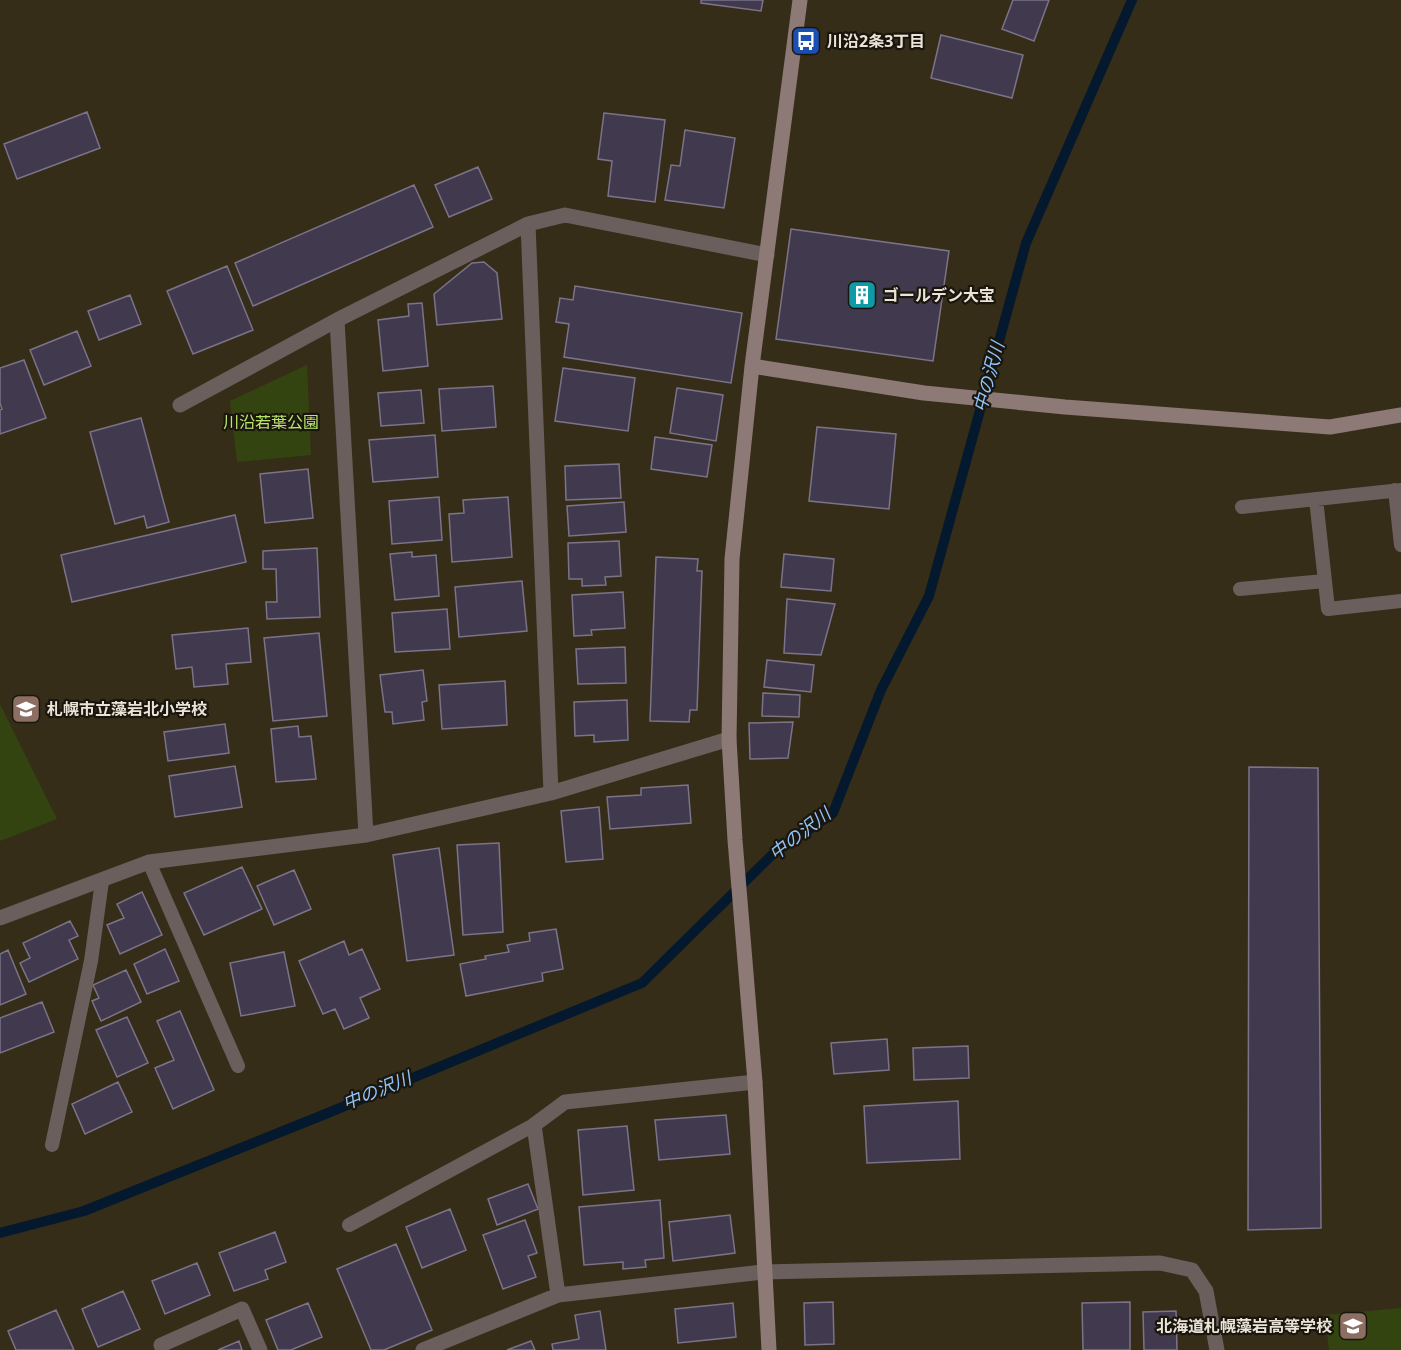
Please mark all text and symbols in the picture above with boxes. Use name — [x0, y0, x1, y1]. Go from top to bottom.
bus stop icon: 川沿2条3丁目 — [790, 25, 822, 57]
place label: 川沿2条3丁目 — [827, 30, 925, 52]
building icon: ゴールデン大宝 — [846, 279, 878, 311]
place label: ゴールデン大宝 — [883, 284, 995, 306]
water label: 中の沢川 — [967, 337, 1009, 415]
park label: 川沿若葉公園 — [223, 411, 319, 433]
school or university icon: 札幌市立藻岩北小学校 — [10, 693, 42, 725]
place label: 札幌市立藻岩北小学校 — [47, 698, 207, 720]
water label: 中の沢川 — [764, 800, 837, 865]
water label: 中の沢川 — [339, 1065, 416, 1115]
school or university icon: 北海道札幌藻岩高等学校 — [1337, 1310, 1369, 1342]
place label: 北海道札幌藻岩高等学校 — [1156, 1315, 1332, 1337]

